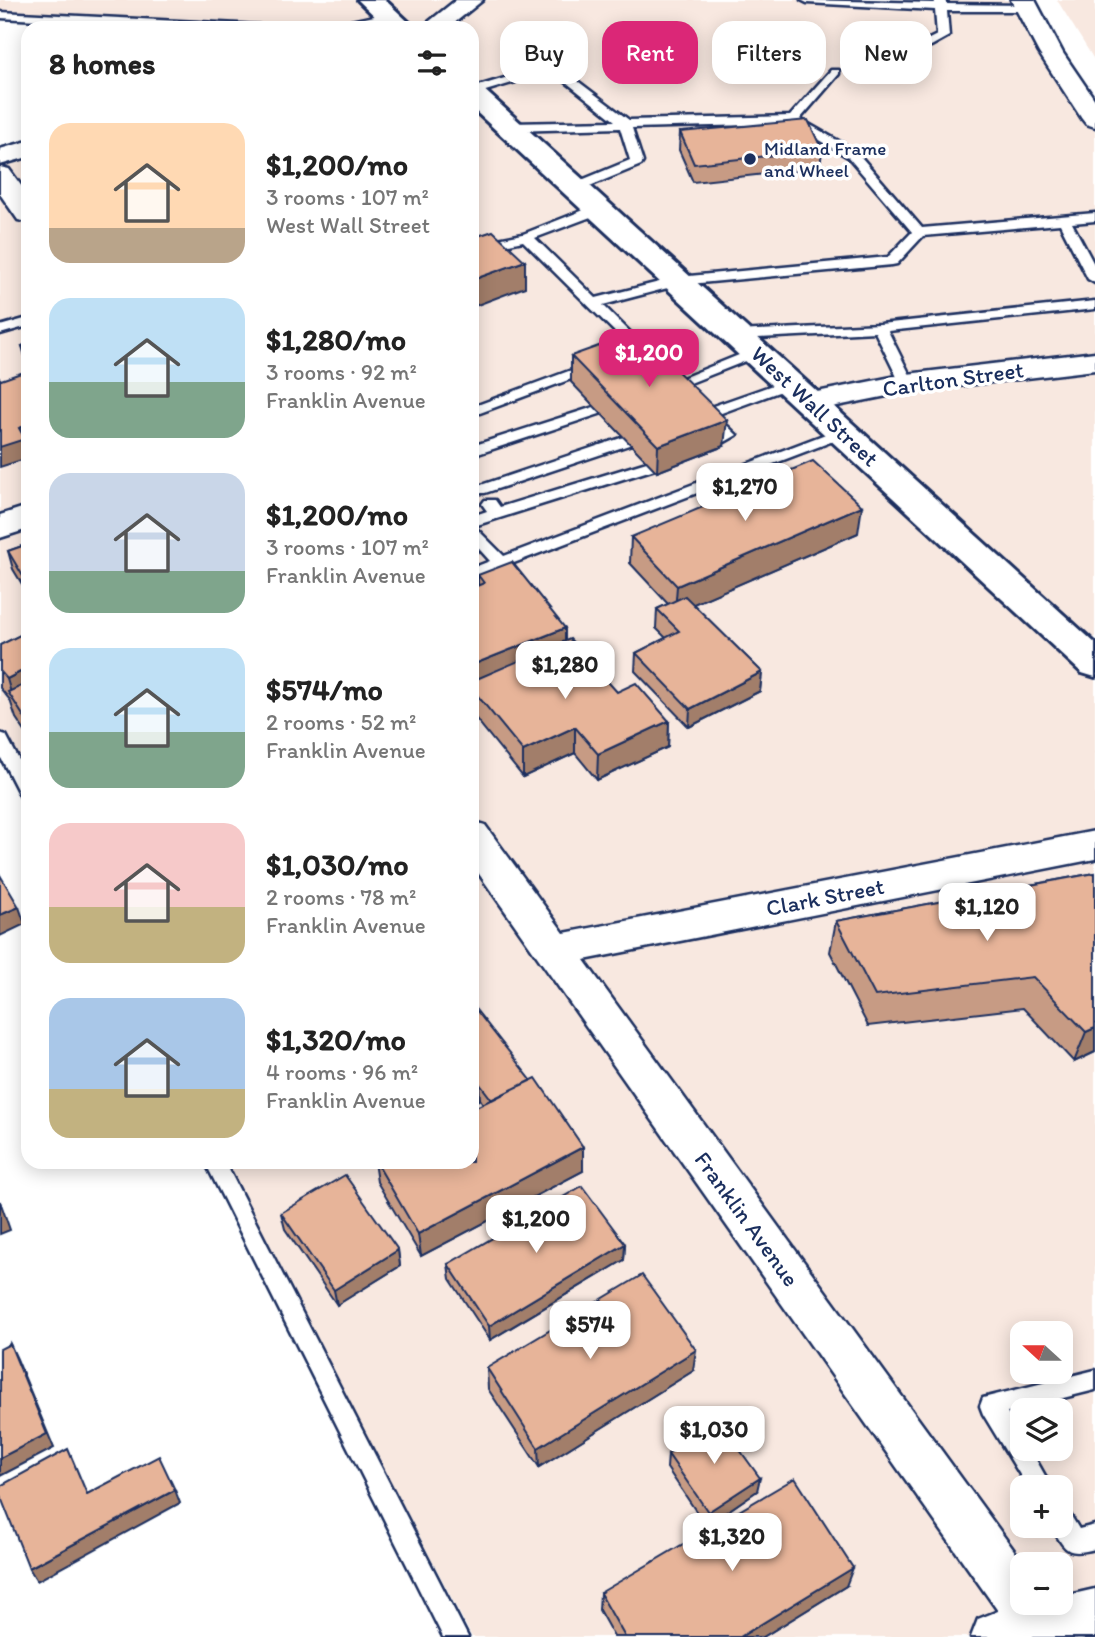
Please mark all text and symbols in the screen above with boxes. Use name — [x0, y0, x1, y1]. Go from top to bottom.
chip: Buy — [500, 21, 588, 84]
chip: Rent — [602, 21, 698, 84]
chip: Filters — [712, 21, 826, 84]
chip: New — [840, 21, 932, 84]
icon: filters — [413, 44, 451, 82]
text: 8 homes — [49, 45, 156, 82]
place label: Midland Frame and Wheel — [764, 137, 886, 182]
text: $1,200/mo — [266, 146, 408, 183]
icon: home — [105, 151, 189, 235]
marker: Midland Frame and Wheel — [742, 151, 758, 167]
text: 3 rooms · 107 m² — [266, 183, 429, 211]
text: West Wall Street — [266, 211, 430, 239]
text: $1,280/mo — [266, 321, 406, 358]
icon: home — [105, 326, 189, 410]
pin: $1,200 — [592, 330, 706, 389]
text: $1,200 — [615, 338, 683, 366]
street label: West Wall Street — [745, 340, 885, 472]
street label: Carlton Street — [881, 355, 1025, 403]
text: 3 rooms · 92 m² — [266, 358, 417, 386]
text: Franklin Avenue — [266, 386, 426, 414]
pin: $1,270 — [688, 463, 802, 523]
text: $1,270 — [712, 472, 778, 500]
text: $1,200/mo — [266, 496, 408, 533]
icon: home — [105, 501, 189, 585]
text: 3 rooms · 107 m² — [266, 533, 429, 561]
text: Franklin Avenue — [266, 561, 426, 589]
pin: $1,280 — [508, 642, 622, 701]
text: $1,280 — [532, 650, 598, 678]
text: $574/mo — [266, 671, 383, 708]
icon: home — [105, 676, 189, 760]
text: 2 rooms · 52 m² — [266, 708, 416, 736]
text: Franklin Avenue — [266, 736, 426, 764]
text: $1,030/mo — [266, 846, 409, 883]
icon: home — [105, 851, 189, 935]
street label: Clark Street — [764, 872, 887, 922]
text: 2 rooms · 78 m² — [266, 883, 416, 911]
pin: $1,120 — [930, 884, 1044, 943]
text: $1,120 — [955, 892, 1019, 920]
text: Franklin Avenue — [266, 911, 426, 939]
text: $1,320/mo — [266, 1021, 406, 1058]
icon: home — [105, 1026, 189, 1110]
text: 4 rooms · 96 m² — [266, 1058, 418, 1086]
text: Franklin Avenue — [266, 1086, 426, 1114]
street label: Franklin Avenue — [689, 1146, 805, 1292]
pin: $1,200 — [479, 1196, 593, 1255]
text: $1,200 — [502, 1204, 570, 1232]
pin: $574 — [549, 1302, 631, 1361]
text: $574 — [566, 1310, 614, 1338]
north arrow — [1010, 1321, 1073, 1384]
map controls — [1010, 1321, 1073, 1615]
button: layers — [1010, 1398, 1073, 1461]
pin: $1,030 — [657, 1406, 771, 1466]
text: $1,030 — [680, 1415, 748, 1443]
button: + — [1010, 1475, 1073, 1538]
pin: $1,320 — [675, 1514, 789, 1573]
text: $1,320 — [699, 1522, 765, 1550]
button: − — [1010, 1552, 1073, 1615]

